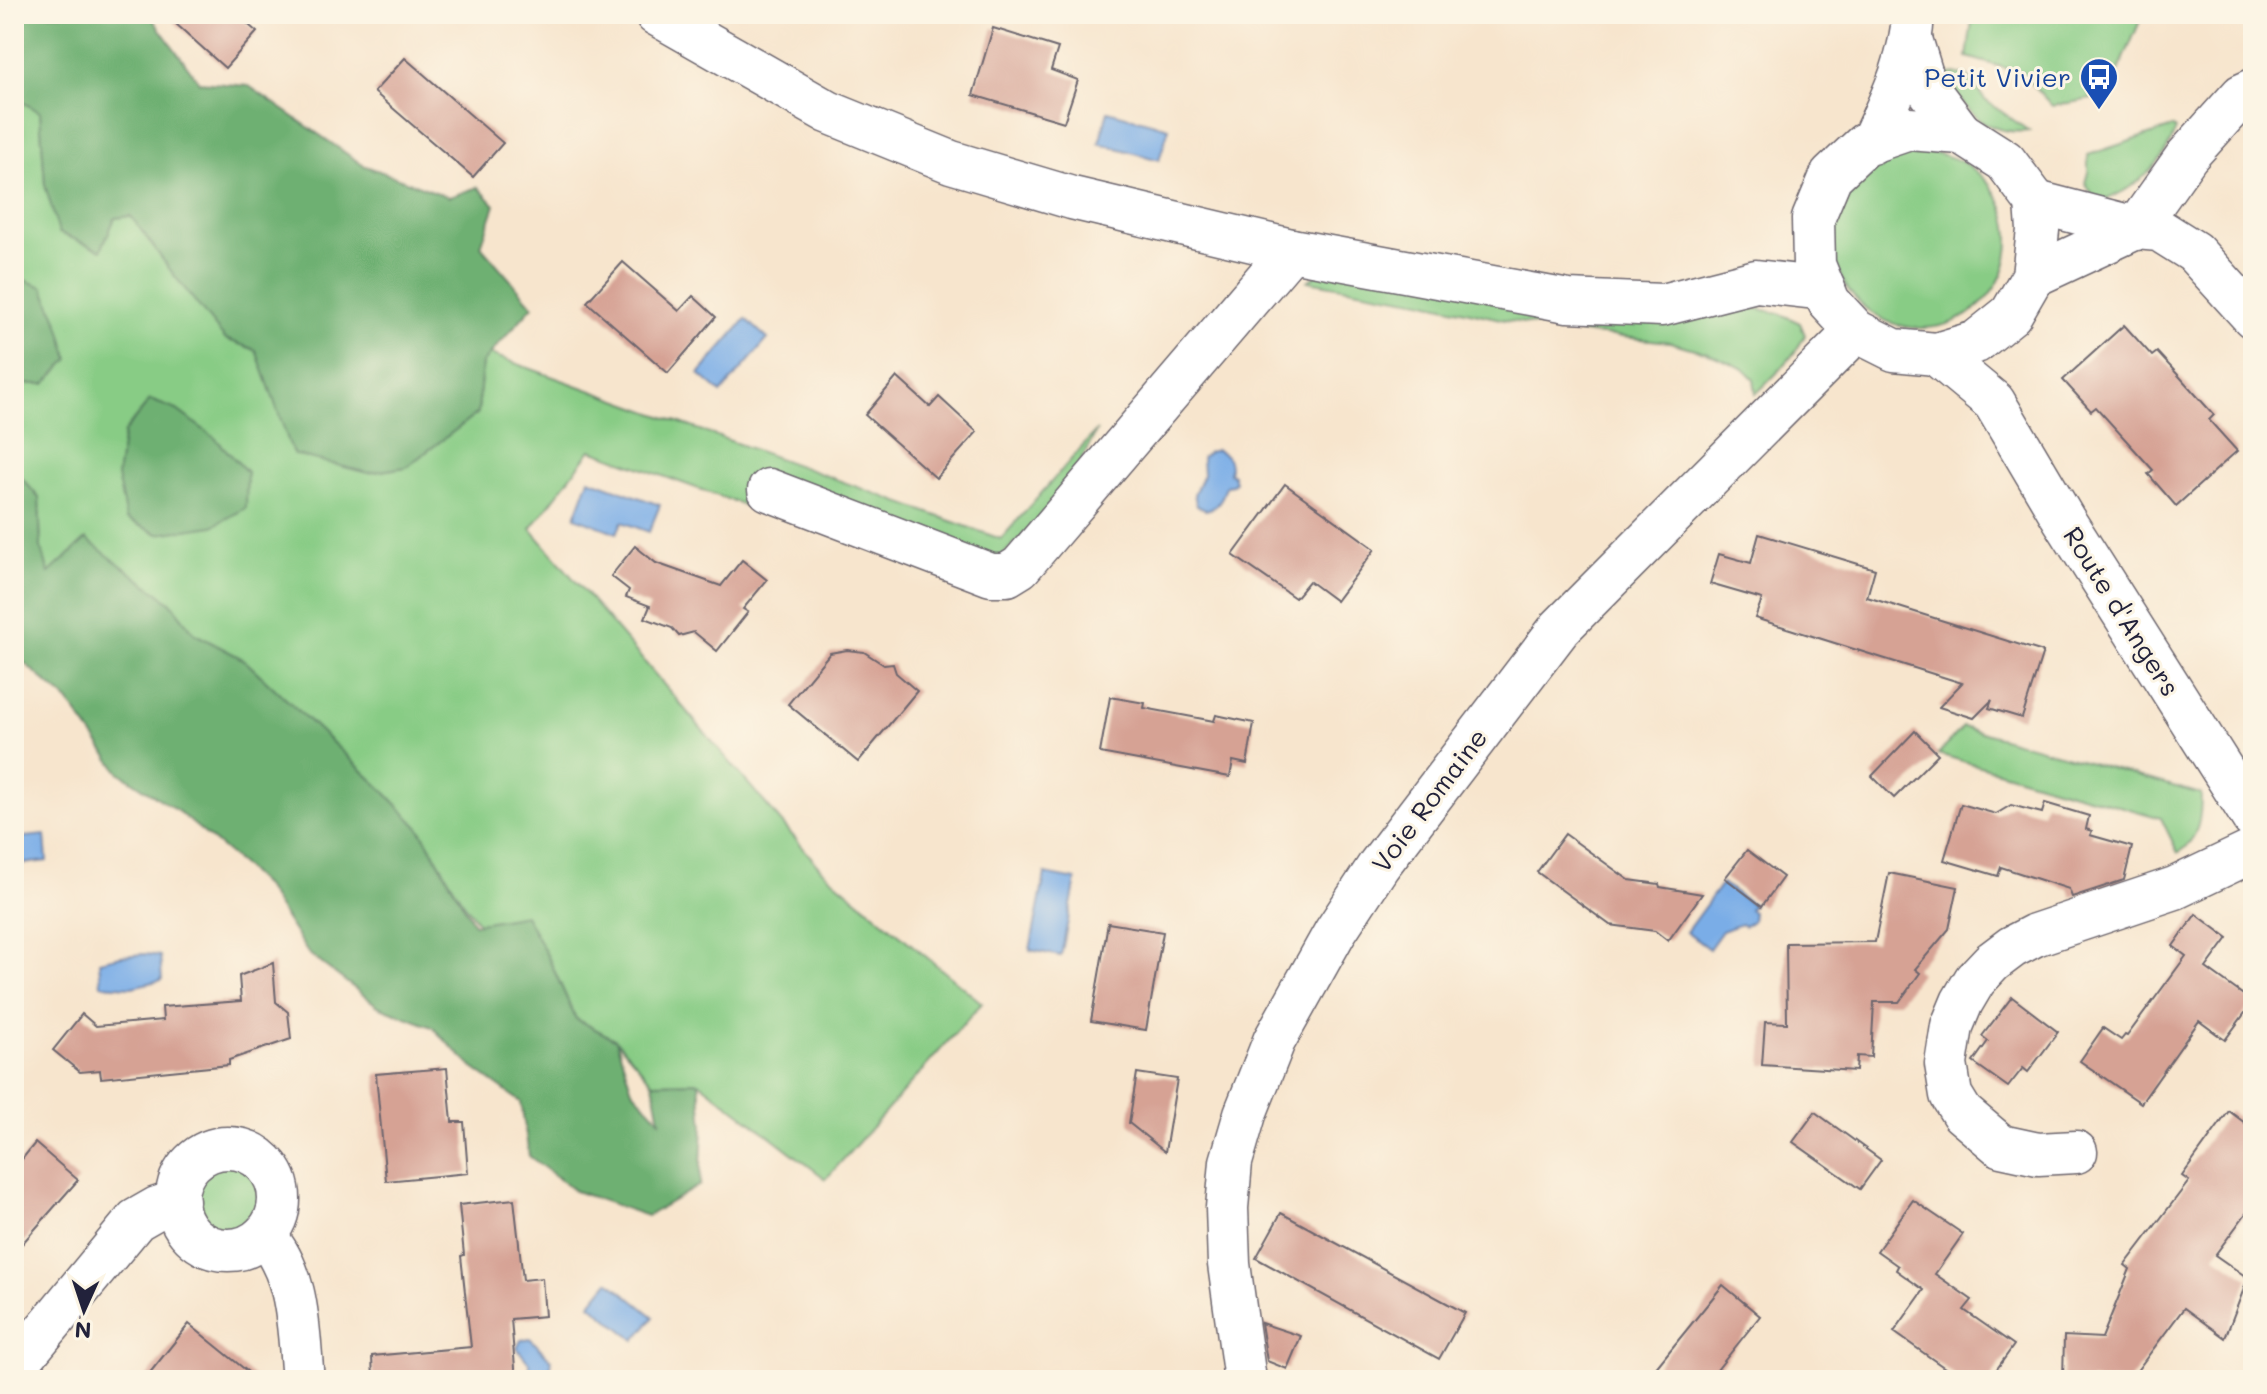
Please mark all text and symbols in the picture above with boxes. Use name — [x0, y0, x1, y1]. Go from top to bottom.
bus stop icon: Petit Vivier — [2078, 56, 2120, 111]
place label: Petit Vivier — [1924, 60, 2071, 94]
street label: Route d'Angers — [2056, 520, 2188, 702]
street label: Voie Romaine — [1364, 721, 1494, 879]
north arrow — [44, 1270, 124, 1350]
text: N — [74, 1316, 92, 1345]

